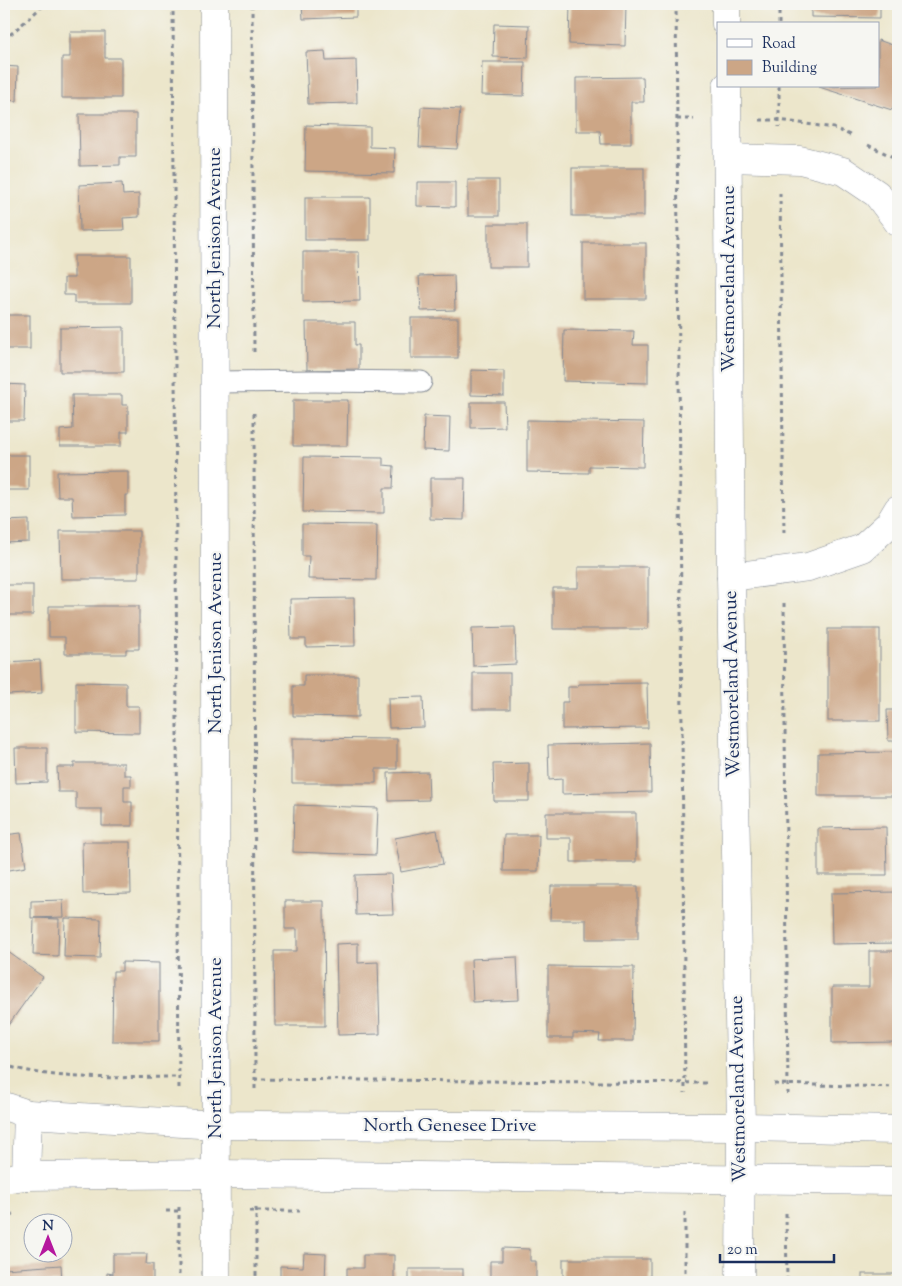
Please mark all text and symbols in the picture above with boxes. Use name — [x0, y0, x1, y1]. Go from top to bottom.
legend — [717, 22, 880, 88]
text: Road — [762, 34, 796, 55]
text: Building — [762, 58, 817, 79]
street label: North Jenison Avenue — [202, 147, 229, 329]
street label: Westmoreland Avenue — [716, 185, 743, 373]
street label: North Jenison Avenue — [203, 552, 230, 734]
street label: Westmoreland Avenue — [718, 590, 748, 778]
street label: North Jenison Avenue — [203, 957, 230, 1139]
street label: Westmoreland Avenue — [724, 995, 754, 1183]
street label: North Genesee Drive — [363, 1113, 537, 1140]
north arrow — [22, 1214, 72, 1264]
text: N — [42, 1217, 54, 1237]
scale bar — [720, 1231, 833, 1263]
text: 20 m — [727, 1240, 758, 1261]

